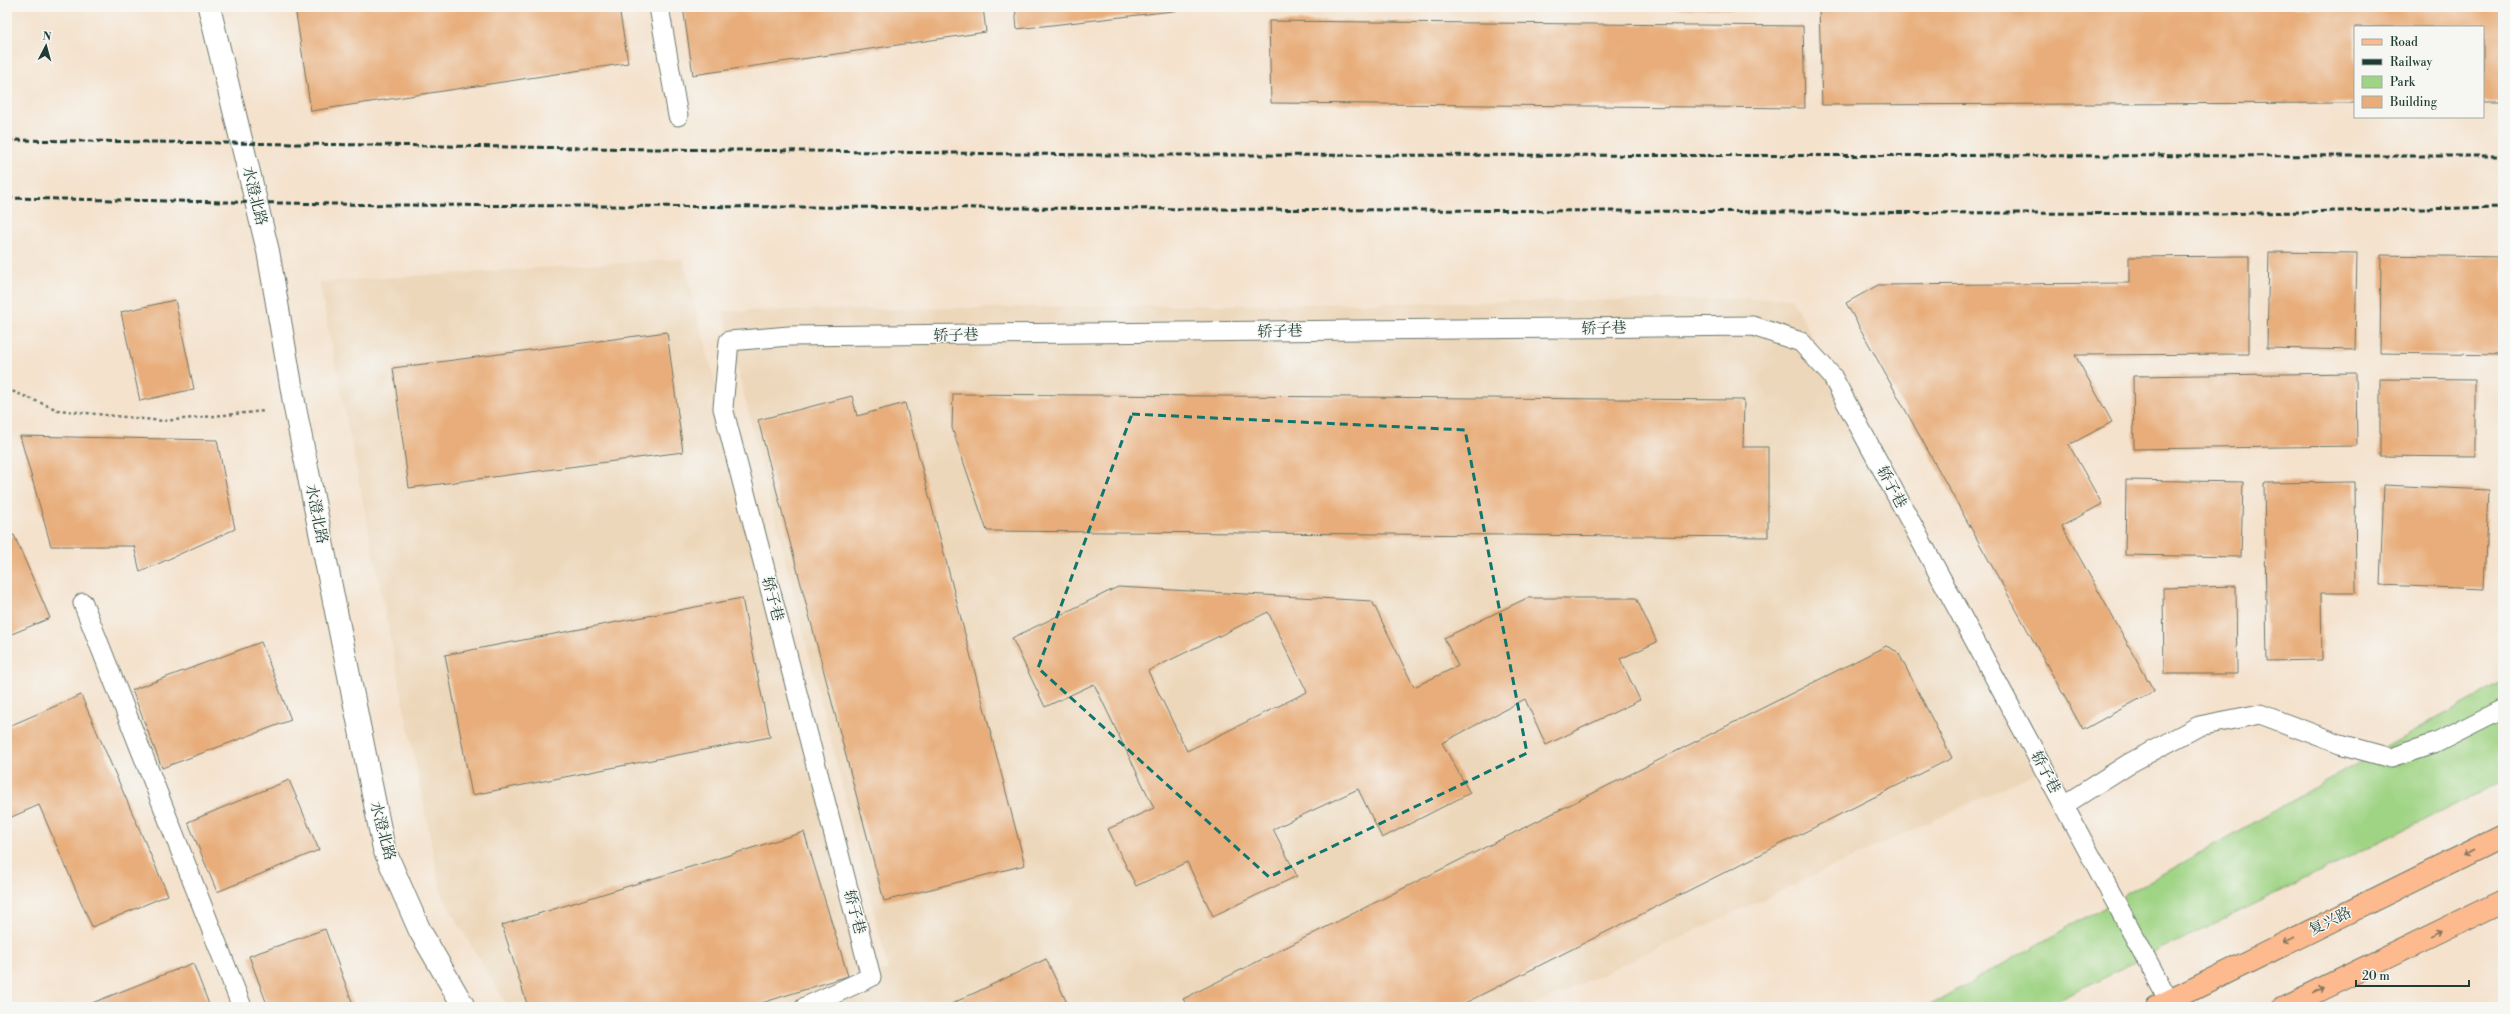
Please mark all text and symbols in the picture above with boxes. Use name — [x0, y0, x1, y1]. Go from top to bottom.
north arrow — [26, 26, 66, 66]
legend — [2354, 26, 2484, 118]
text: N — [42, 30, 52, 44]
text: Road — [2390, 35, 2418, 50]
text: Railway — [2390, 55, 2432, 70]
text: Park — [2390, 75, 2416, 90]
text: Building — [2389, 95, 2438, 110]
street label: 水澄北路 — [238, 165, 271, 228]
street label: 轿子巷 — [1581, 319, 1627, 338]
street label: 轿子巷 — [1257, 322, 1303, 341]
street label: 轿子巷 — [933, 326, 979, 345]
street label: 轿子巷 — [1873, 463, 1911, 512]
street label: 水澄北路 — [301, 483, 332, 545]
street label: 轿子巷 — [758, 575, 788, 623]
street label: 轿子巷 — [2027, 748, 2065, 797]
street label: 水澄北路 — [366, 800, 399, 863]
one-way arrow — [2462, 850, 2474, 857]
street label: 轿子巷 — [840, 888, 870, 936]
street label: 复兴路 — [2306, 903, 2355, 940]
one-way arrow — [2430, 929, 2442, 937]
one-way arrow — [2283, 938, 2295, 945]
scale bar — [2356, 962, 2469, 988]
text: 20 m — [2362, 969, 2390, 984]
one-way arrow — [2313, 986, 2325, 993]

